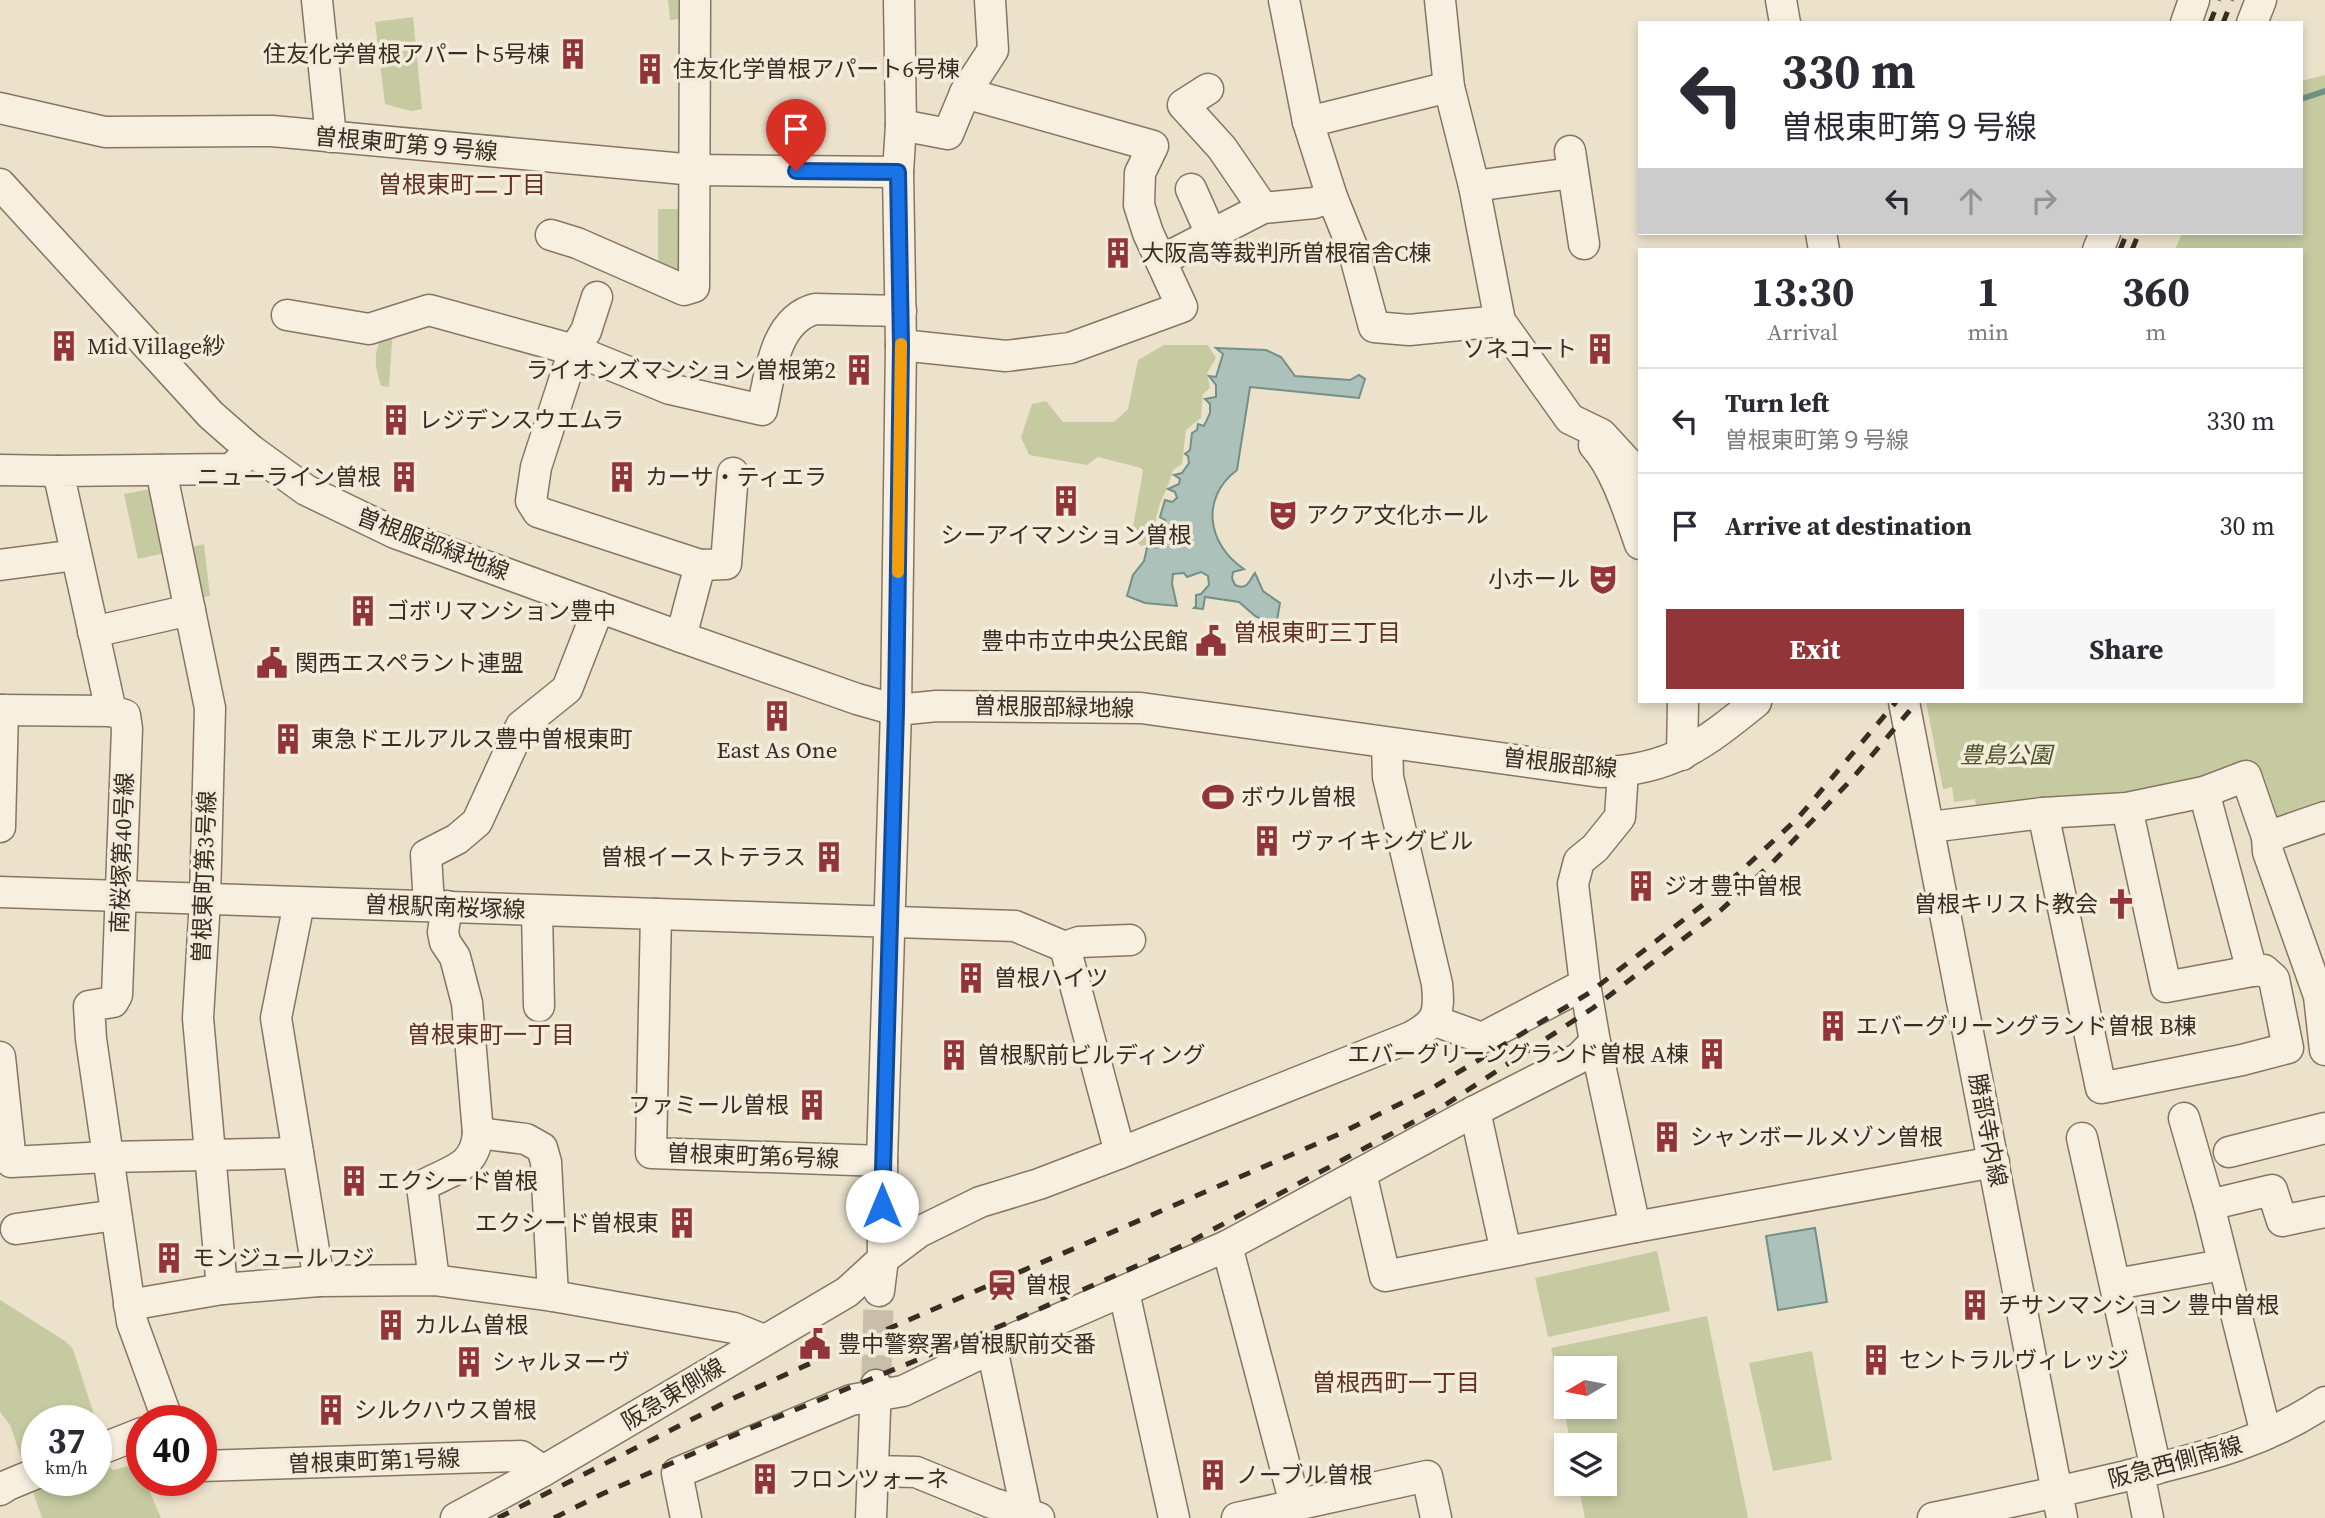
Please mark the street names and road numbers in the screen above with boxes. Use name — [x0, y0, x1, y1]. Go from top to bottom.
street label: 曽根東町第９号線 — [313, 120, 499, 168]
street label: 曽根服部緑地線 — [352, 500, 514, 588]
street label: 曽根服部緑地線 — [973, 690, 1135, 724]
street label: 曽根服部線 — [1501, 741, 1619, 785]
street label: 南桜塚第40号線 — [103, 772, 141, 934]
street label: 曽根東町第3号線 — [185, 790, 223, 964]
street label: 曽根駅南桜塚線 — [364, 888, 526, 926]
street label: 勝部寺内線 — [1961, 1071, 2015, 1189]
street label: 曽根東町第6号線 — [666, 1137, 840, 1175]
street label: 阪急東側線 — [615, 1351, 731, 1437]
street label: 阪急西側南線 — [2104, 1429, 2246, 1495]
street label: 曽根東町第1号線 — [287, 1442, 461, 1480]

